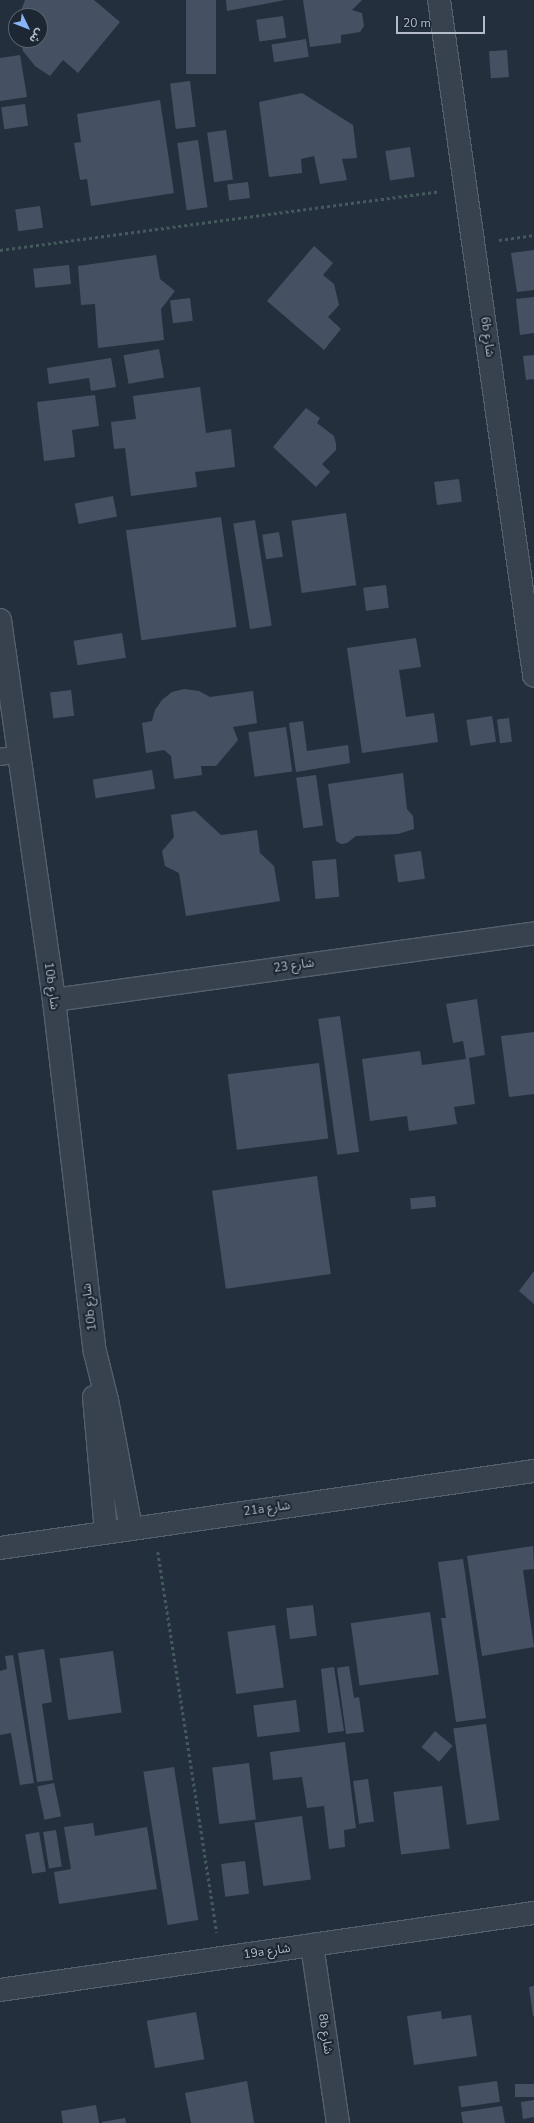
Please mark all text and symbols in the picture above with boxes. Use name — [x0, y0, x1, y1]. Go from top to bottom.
north arrow — [8, 8, 48, 48]
scale bar — [398, 8, 487, 34]
text: 20 m — [403, 15, 431, 31]
text: ش — [26, 25, 47, 46]
street label: 6b شارع — [477, 316, 497, 358]
street label: شارع 23 — [273, 956, 315, 976]
street label: 10b شارع — [41, 961, 61, 1011]
street label: 10b شارع — [80, 1282, 100, 1332]
street label: 21a شارع — [243, 1499, 291, 1519]
street label: 19a شارع — [243, 1942, 291, 1962]
street label: 8b شارع — [315, 2013, 335, 2055]

